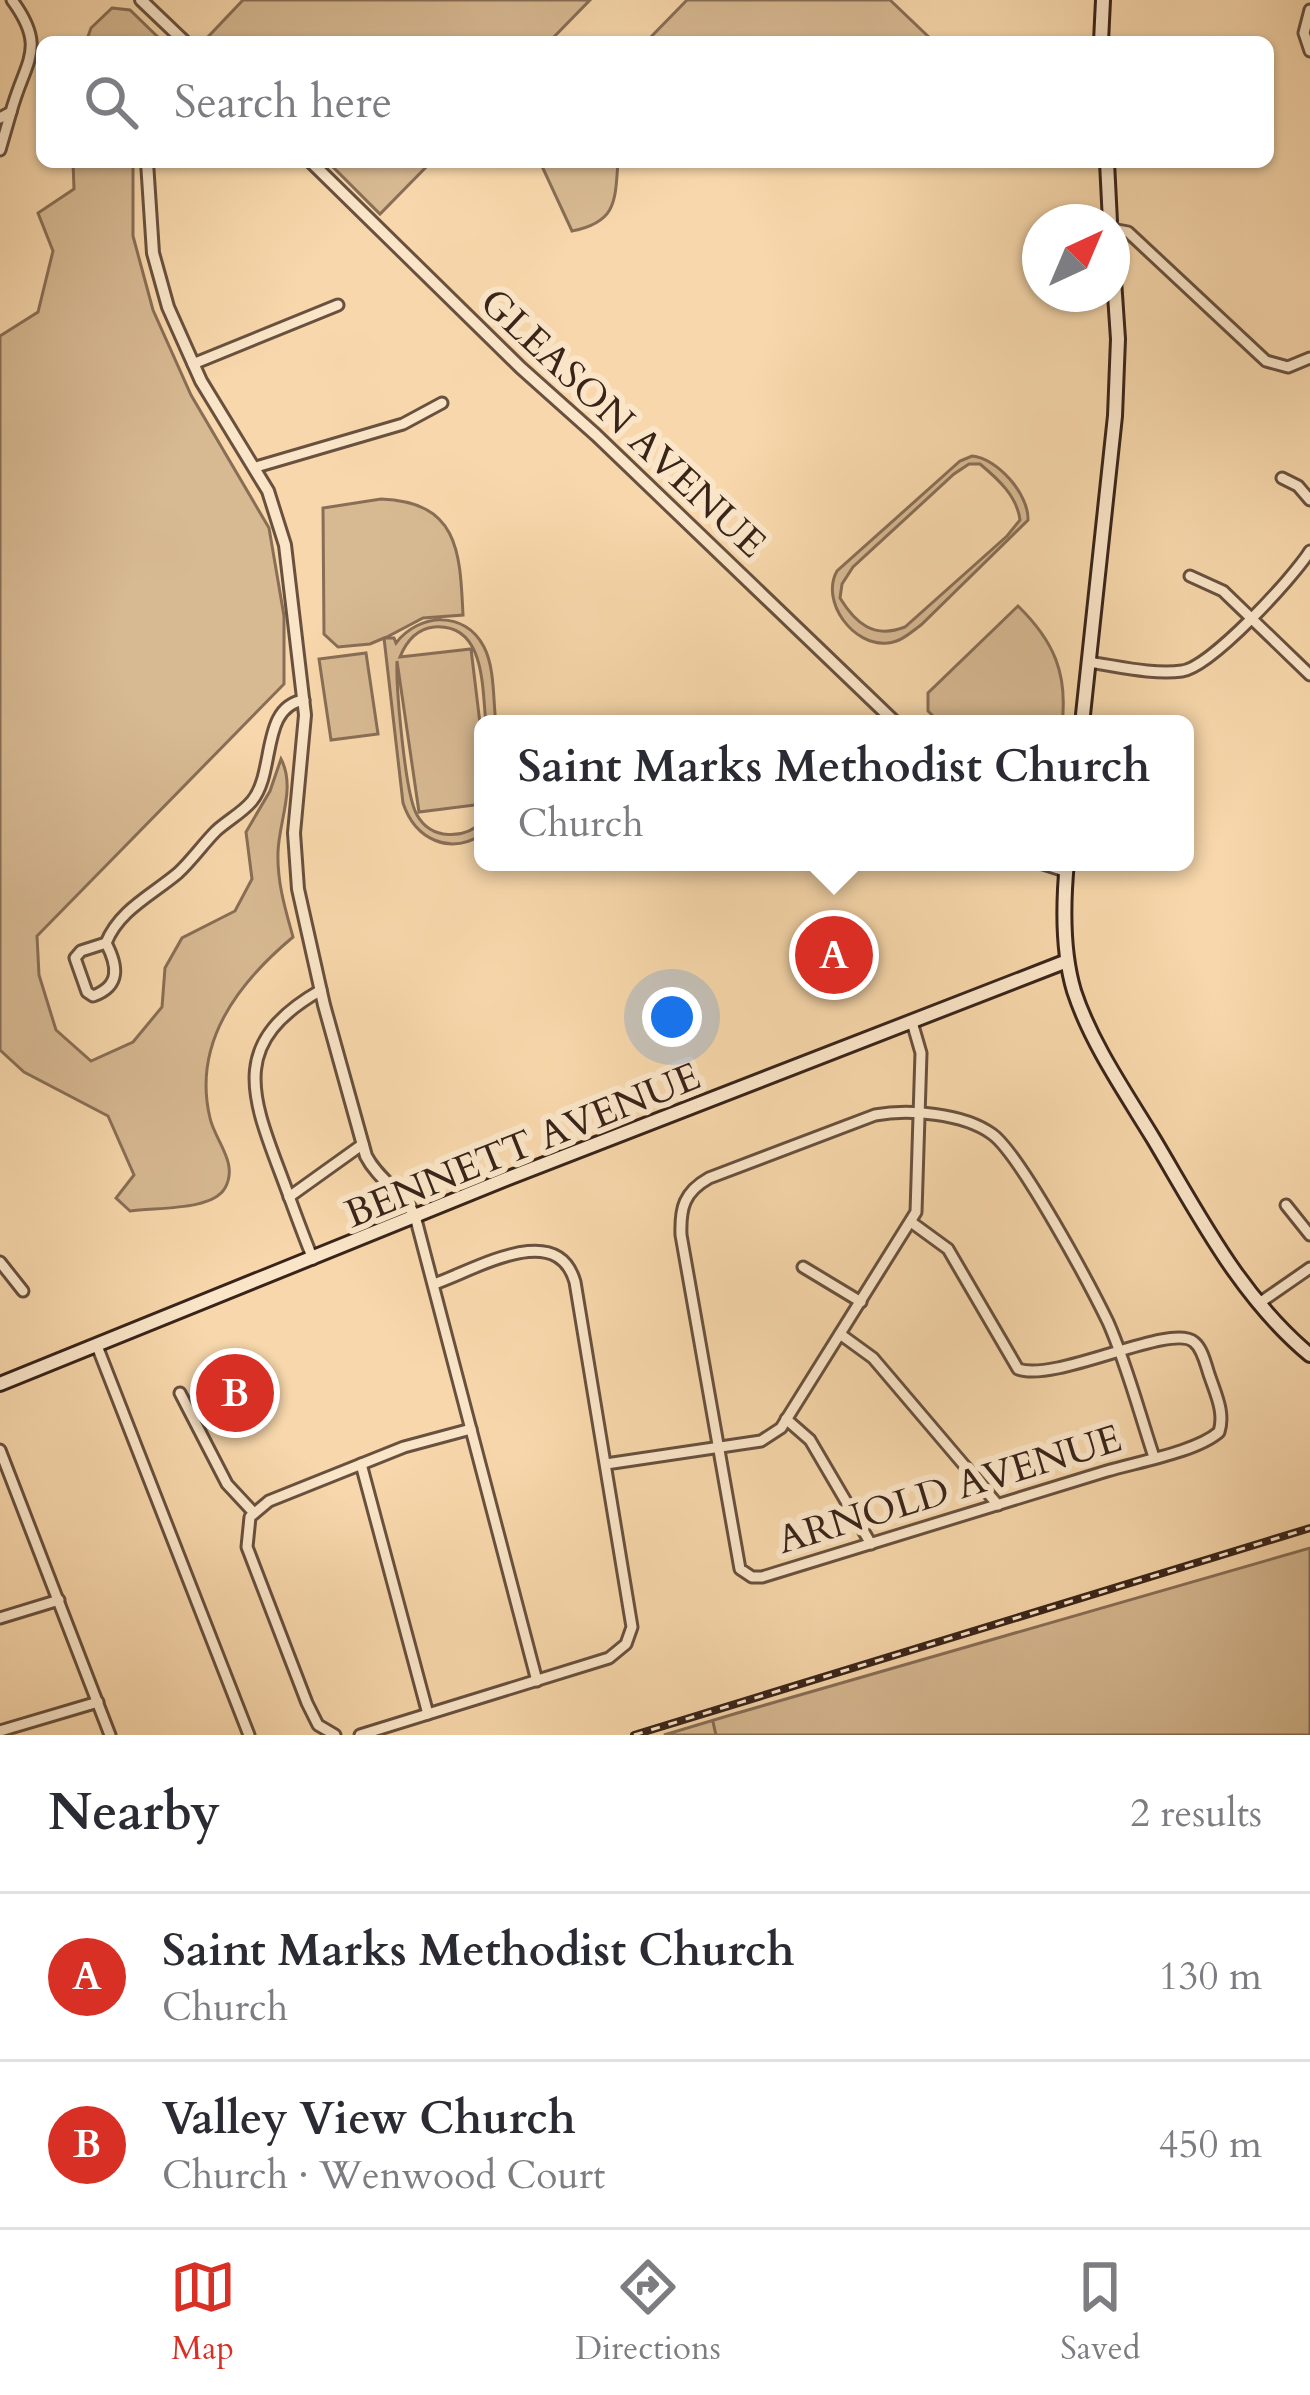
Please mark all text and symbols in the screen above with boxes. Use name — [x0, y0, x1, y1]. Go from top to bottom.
search box — [36, 36, 1274, 168]
icon: search — [78, 69, 144, 135]
text: Search here — [174, 72, 392, 133]
north arrow — [1022, 204, 1130, 312]
street label: GLEASON AVENUE — [469, 277, 777, 570]
popup — [474, 715, 1194, 871]
text: Saint Marks Methodist Church — [518, 736, 1150, 797]
text: Church — [518, 797, 644, 850]
pin: A — [795, 910, 873, 1000]
your location — [642, 987, 702, 1047]
street label: BENNETT AVENUE — [337, 1050, 708, 1241]
pin: B — [196, 1348, 274, 1438]
street label: ARNOLD AVENUE — [771, 1412, 1128, 1567]
text: Nearby — [48, 1778, 220, 1848]
text: 2 results — [1130, 1787, 1262, 1840]
text: Saint Marks Methodist Church — [162, 1920, 795, 1981]
text: A — [72, 1950, 102, 2003]
text: 130 m — [1159, 1950, 1262, 2003]
text: Church — [162, 1981, 288, 2034]
text: Valley View Church — [162, 2088, 576, 2149]
text: B — [73, 2118, 101, 2171]
text: 450 m — [1159, 2118, 1262, 2171]
text: Church · Wenwood Court — [162, 2149, 605, 2202]
tab: Map — [170, 2254, 236, 2371]
tab: Directions — [575, 2254, 721, 2371]
tab: Saved — [1060, 2254, 1140, 2371]

